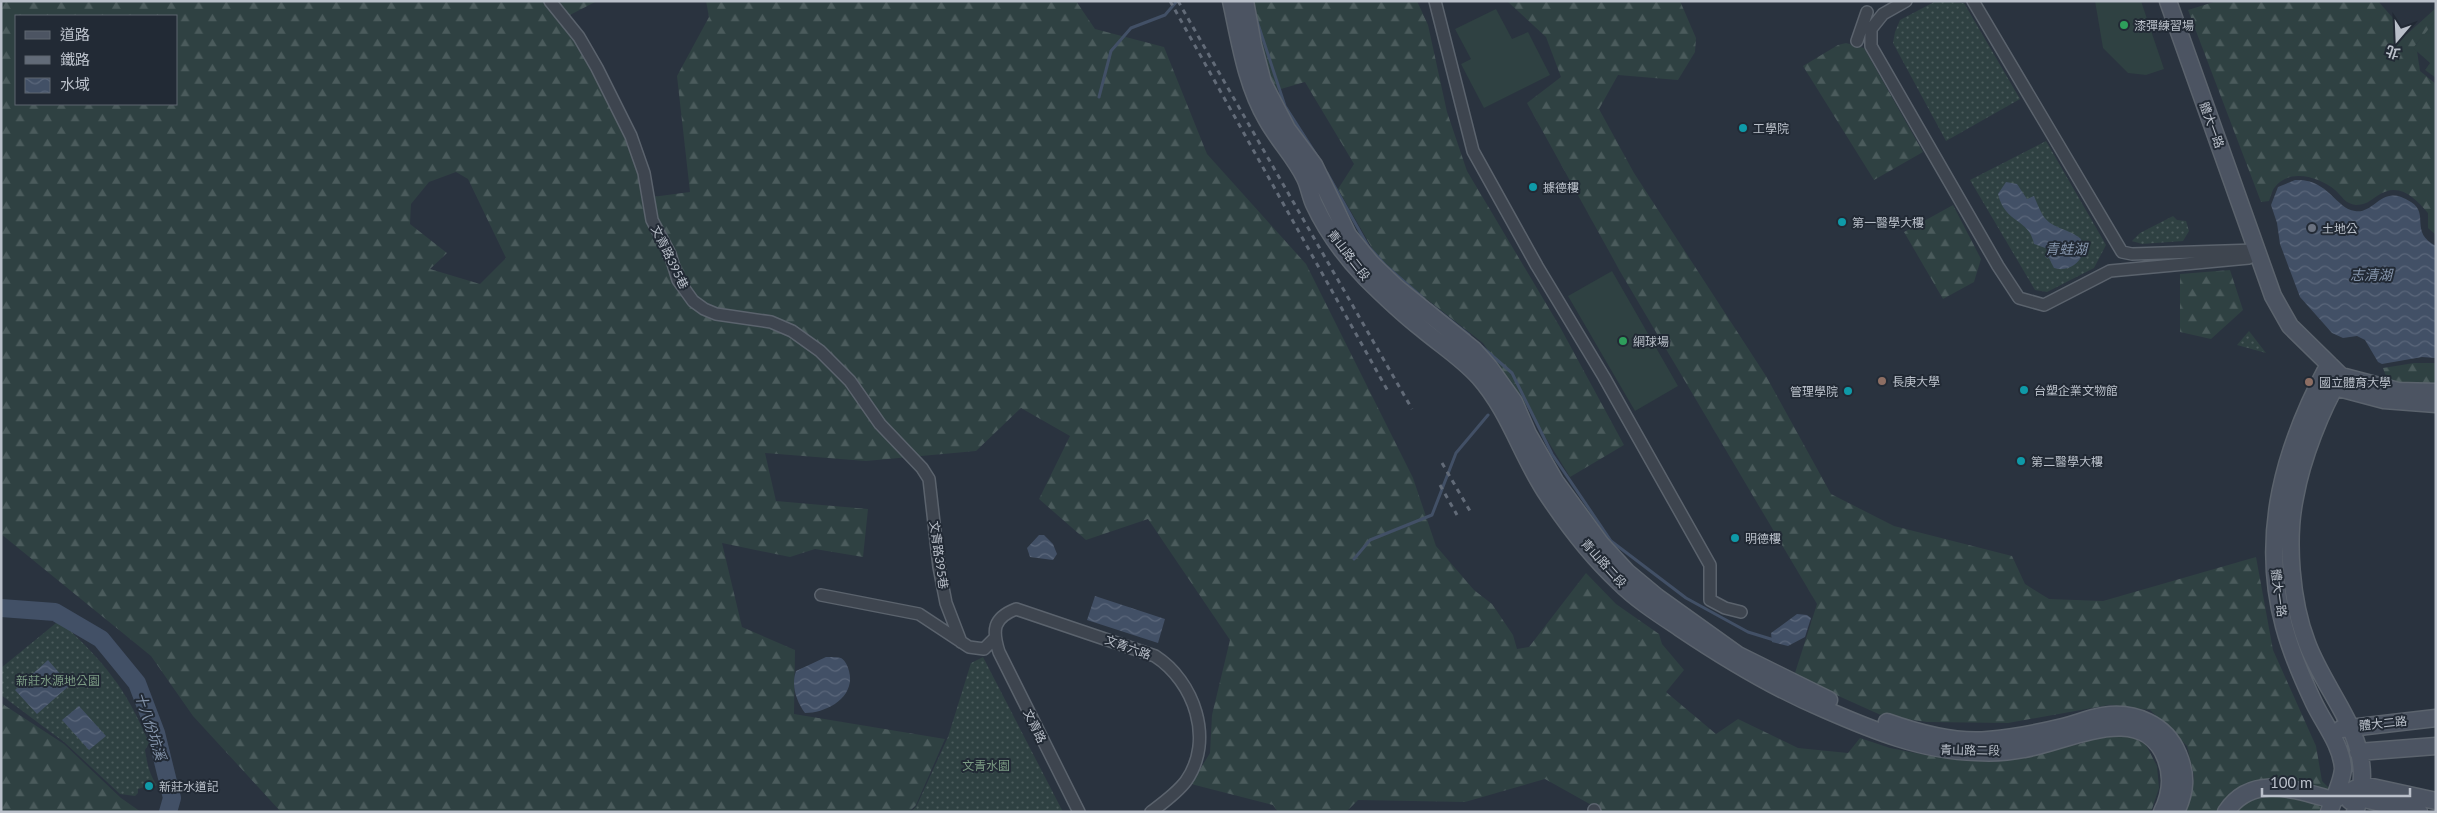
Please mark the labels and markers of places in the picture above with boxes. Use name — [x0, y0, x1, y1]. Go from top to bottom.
place label: 漆彈練習場 — [2134, 18, 2194, 33]
marker: 漆彈練習場 — [2118, 19, 2130, 31]
place label: 工學院 — [1753, 121, 1789, 136]
marker: 工學院 — [1737, 122, 1749, 134]
place label: 據德樓 — [1543, 180, 1579, 195]
marker: 據德樓 — [1527, 181, 1539, 193]
place label: 第一醫學大樓 — [1852, 215, 1924, 230]
marker: 第一醫學大樓 — [1836, 216, 1848, 228]
place label: 土地公 — [2322, 221, 2358, 236]
marker: 土地公 — [2306, 222, 2318, 234]
place label: 網球場 — [1633, 334, 1669, 349]
marker: 網球場 — [1617, 335, 1629, 347]
place label: 長庚大學 — [1892, 374, 1940, 389]
marker: 長庚大學 — [1876, 375, 1888, 387]
place label: 國立體育大學 — [2319, 375, 2391, 390]
marker: 國立體育大學 — [2303, 376, 2315, 388]
place label: 台塑企業文物館 — [2034, 383, 2118, 398]
place label: 管理學院 — [1790, 384, 1838, 399]
marker: 台塑企業文物館 — [2018, 384, 2030, 396]
marker: 管理學院 — [1842, 385, 1854, 397]
place label: 第二醫學大樓 — [2031, 454, 2103, 469]
marker: 第二醫學大樓 — [2015, 455, 2027, 467]
place label: 明德樓 — [1745, 531, 1781, 546]
marker: 明德樓 — [1729, 532, 1741, 544]
place label: 新莊水道記 — [159, 779, 219, 794]
marker: 新莊水道記 — [143, 780, 155, 792]

